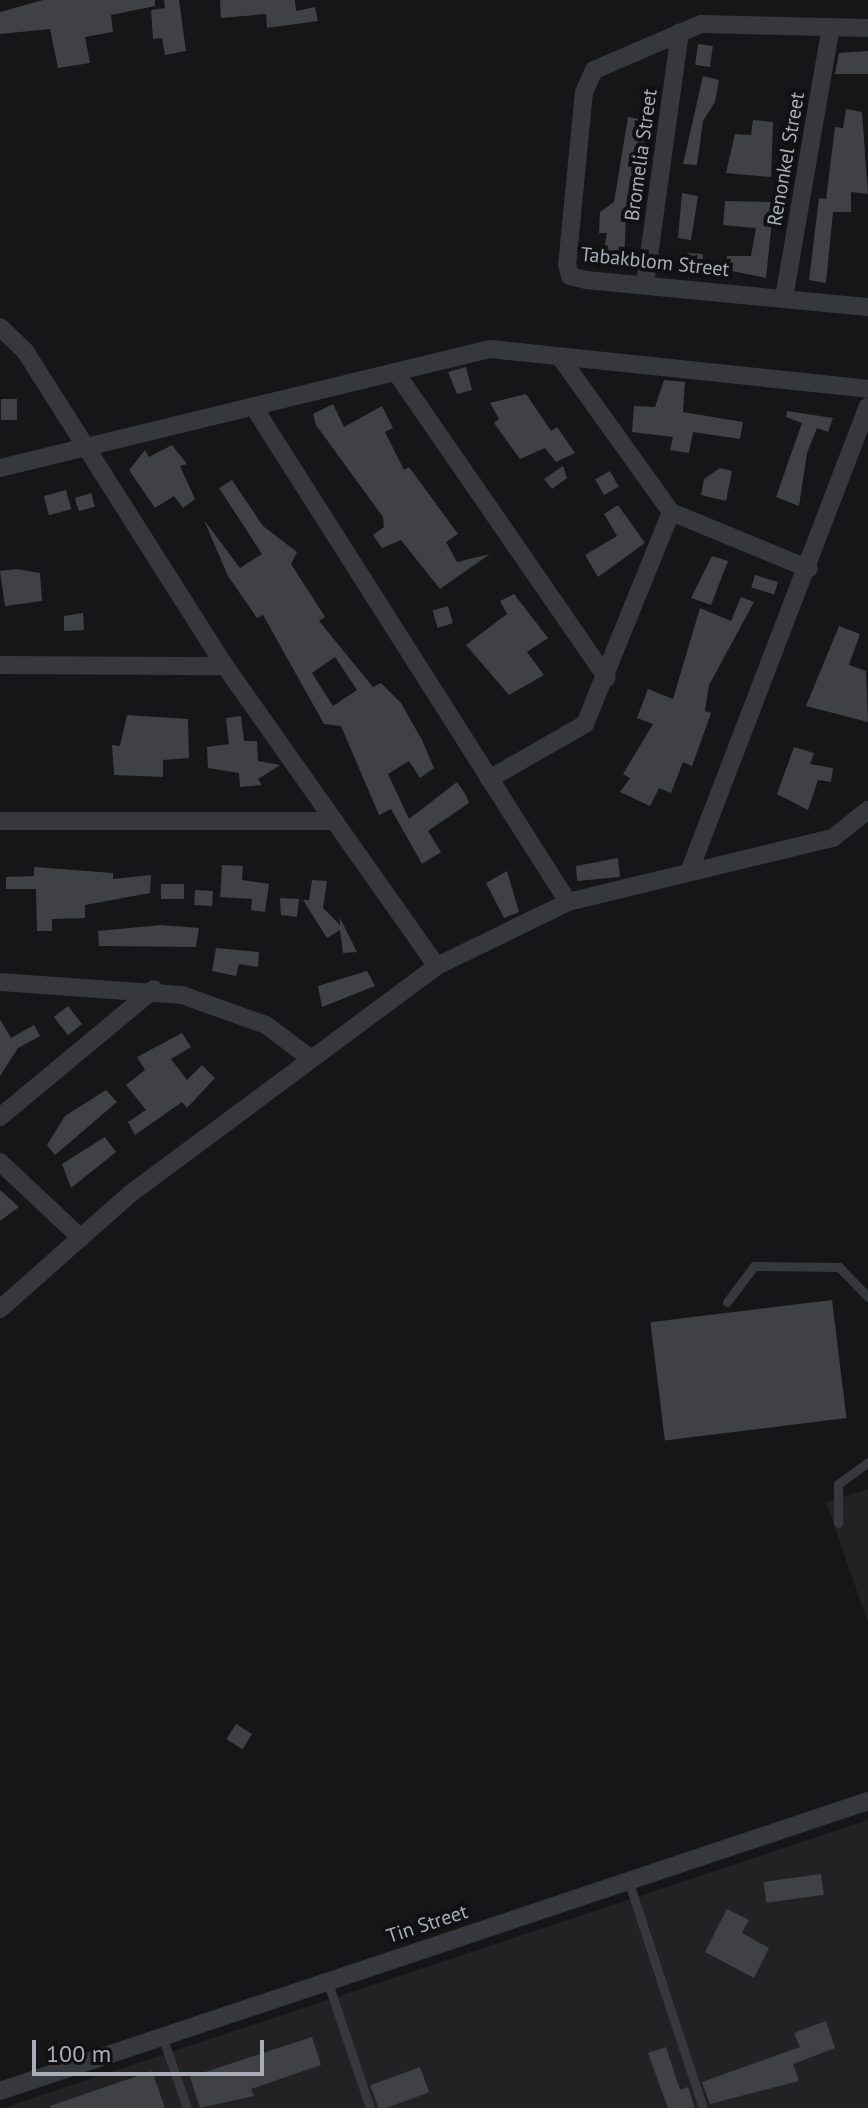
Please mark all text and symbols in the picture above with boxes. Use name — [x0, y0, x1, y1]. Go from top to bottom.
street label: Bromelia Street — [620, 87, 662, 223]
street label: Renonkel Street — [762, 90, 810, 228]
street label: Tabakblom Street — [580, 242, 730, 282]
street label: Tin Street — [383, 1900, 471, 1948]
scale bar — [36, 2024, 268, 2074]
text: 100 m — [46, 2038, 111, 2069]

